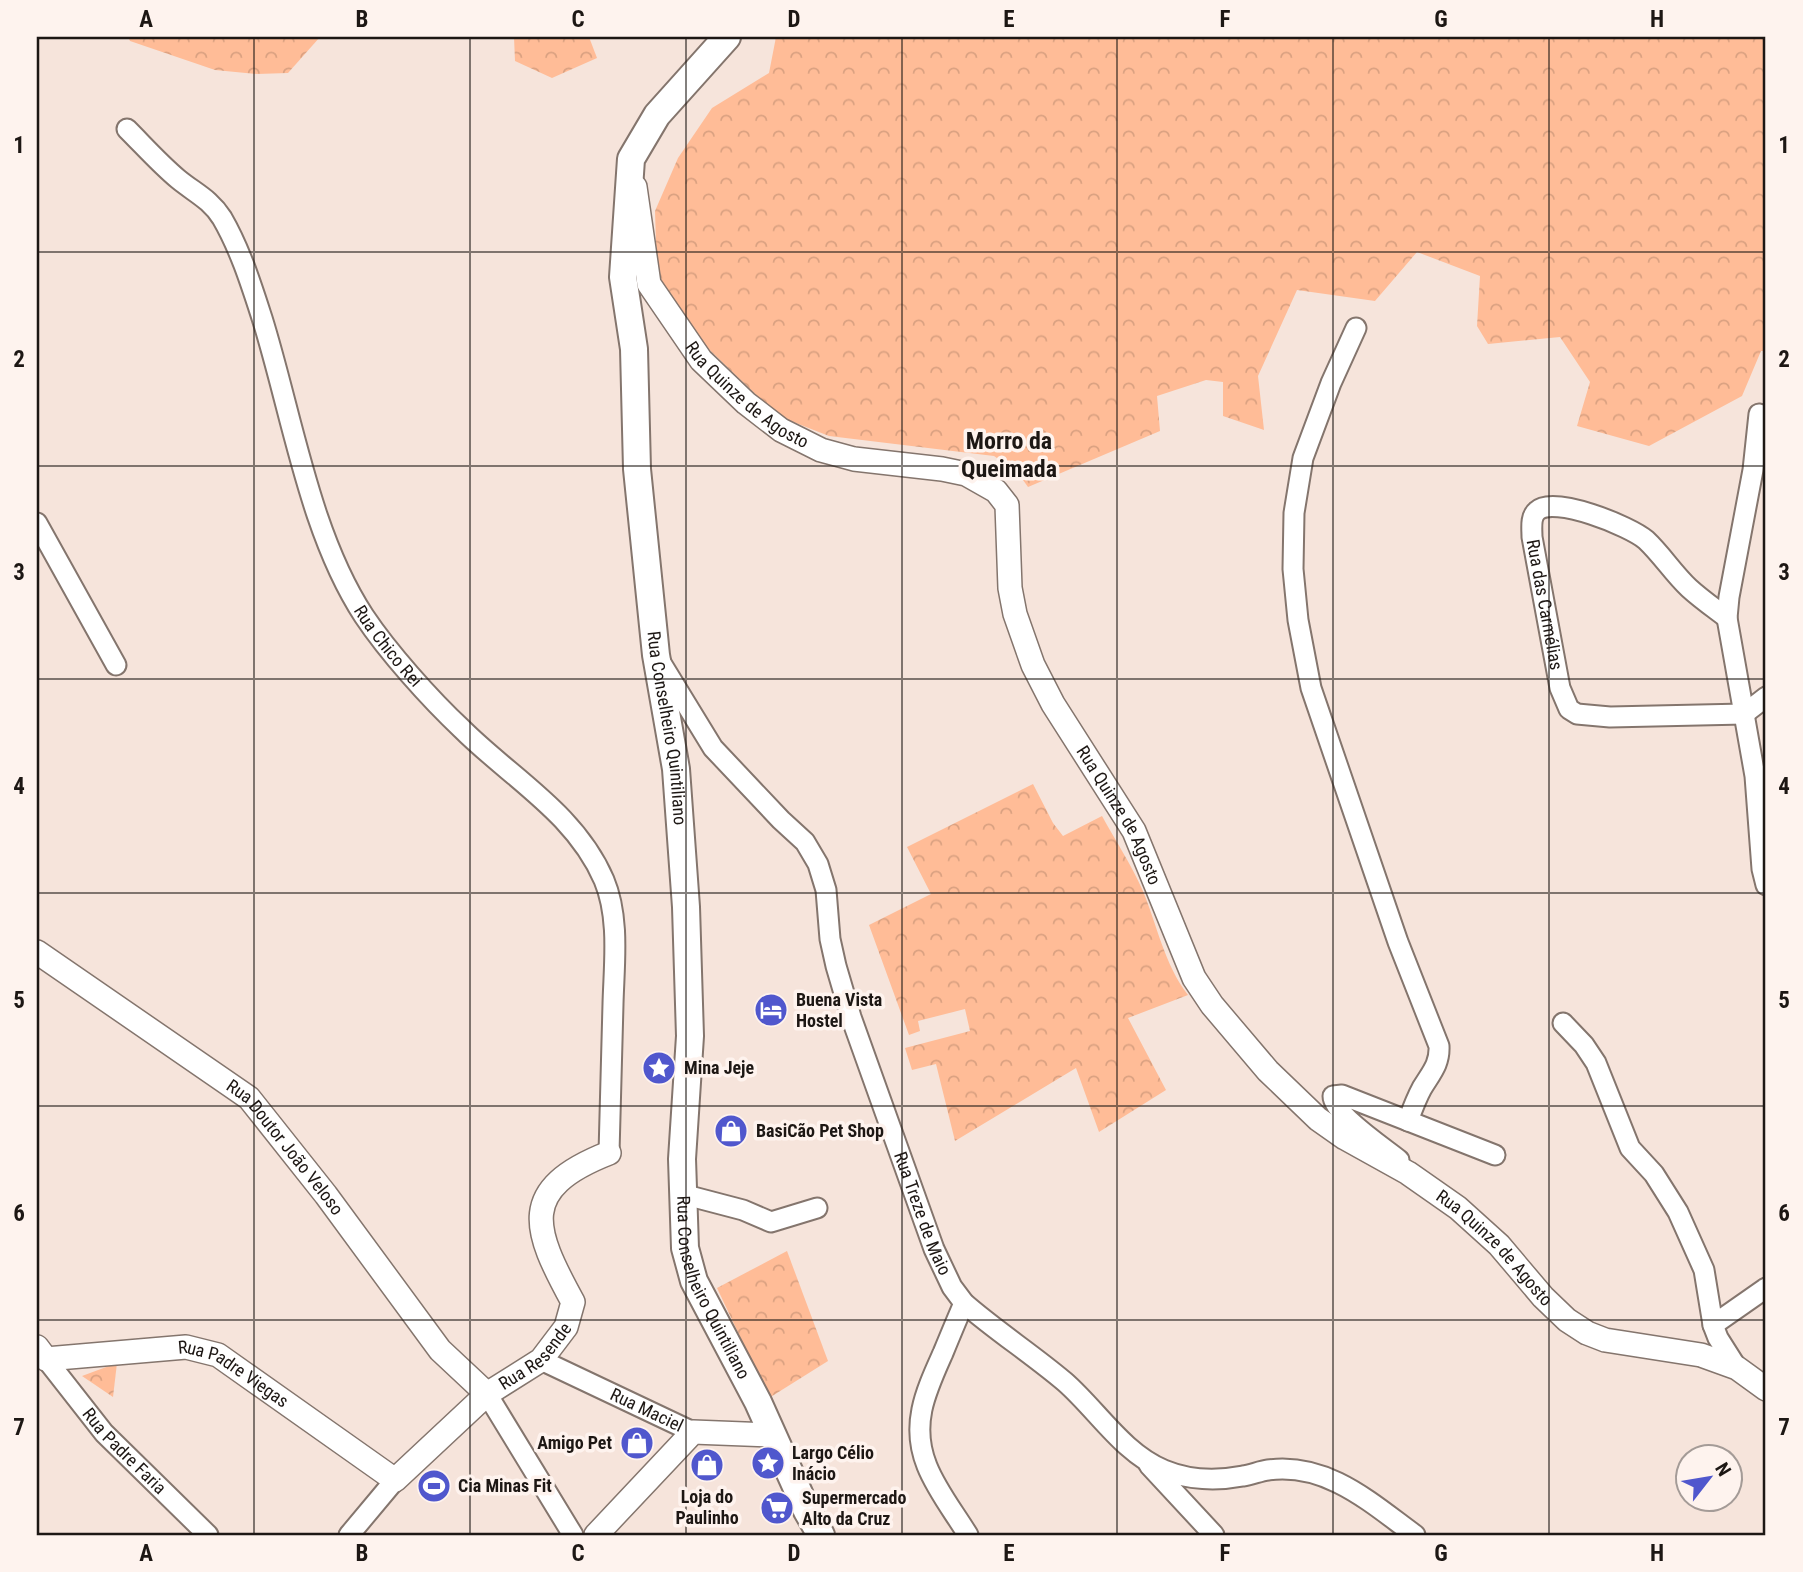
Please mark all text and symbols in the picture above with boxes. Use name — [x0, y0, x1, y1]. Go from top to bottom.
text: A — [139, 6, 153, 33]
text: B — [356, 6, 368, 33]
text: C — [571, 6, 585, 33]
text: D — [788, 6, 801, 33]
text: E — [1003, 6, 1015, 33]
text: F — [1220, 6, 1231, 33]
text: G — [1434, 6, 1448, 33]
text: H — [1650, 6, 1664, 33]
text: 1 — [13, 132, 25, 159]
text: 1 — [1778, 132, 1790, 159]
street label: Rua Quinze de Agosto — [681, 337, 812, 452]
text: 2 — [13, 346, 25, 373]
text: 2 — [1778, 346, 1790, 373]
district label: Morro da Queimada — [961, 427, 1057, 483]
street label: Rua das Carmélias — [1523, 538, 1567, 672]
text: 3 — [13, 559, 25, 586]
text: 3 — [1778, 559, 1790, 586]
street label: Rua Chico Rei — [350, 601, 427, 691]
street label: Rua Conselheiro Quintiliano — [644, 630, 691, 826]
street label: Rua Quinze de Agosto — [1072, 742, 1166, 888]
text: 4 — [13, 773, 25, 800]
text: 4 — [1778, 773, 1790, 800]
text: 5 — [13, 987, 25, 1014]
text: 5 — [1778, 987, 1790, 1014]
place label: Buena Vista Hostel — [796, 989, 882, 1031]
hotel icon: Buena Vista Hostel — [752, 991, 790, 1029]
place icon: Mina Jeje — [640, 1049, 678, 1087]
place label: Mina Jeje — [684, 1057, 755, 1078]
street label: Rua Doutor João Veloso — [223, 1075, 348, 1219]
shop icon: BasiCão Pet Shop — [712, 1112, 750, 1150]
place label: BasiCão Pet Shop — [756, 1120, 884, 1141]
street label: Rua Treze de Maio — [890, 1149, 956, 1278]
street label: Rua Quinze de Agosto — [1432, 1185, 1557, 1310]
street label: Rua Conselheiro Quintiliano — [673, 1195, 755, 1382]
text: 6 — [13, 1200, 25, 1227]
text: 6 — [1778, 1200, 1790, 1227]
street label: Rua Resende — [495, 1318, 576, 1394]
street label: Rua Padre Viegas — [177, 1336, 293, 1412]
street label: Rua Maciel — [607, 1383, 687, 1436]
street label: Rua Padre Faria — [78, 1404, 171, 1498]
text: 7 — [13, 1414, 25, 1441]
text: 7 — [1778, 1414, 1790, 1441]
shop icon: Amigo Pet — [618, 1424, 656, 1462]
place label: Amigo Pet — [537, 1432, 612, 1453]
place label: Largo Célio Inácio — [792, 1442, 874, 1484]
north arrow — [1674, 1442, 1744, 1512]
place icon: Largo Célio Inácio — [749, 1444, 787, 1482]
shop icon: Loja do Paulinho — [688, 1446, 726, 1484]
text: N — [1710, 1459, 1736, 1480]
sports icon: Cia Minas Fit — [415, 1467, 453, 1505]
place label: Cia Minas Fit — [458, 1475, 552, 1496]
place label: Loja do Paulinho — [675, 1486, 739, 1528]
place label: Supermercado Alto da Cruz — [802, 1487, 906, 1529]
supermarket icon: Supermercado Alto da Cruz — [758, 1489, 796, 1527]
text: A — [139, 1540, 153, 1567]
text: B — [356, 1540, 368, 1567]
text: C — [571, 1540, 585, 1567]
text: D — [788, 1540, 801, 1567]
text: E — [1003, 1540, 1015, 1567]
text: F — [1220, 1540, 1231, 1567]
text: G — [1434, 1540, 1448, 1567]
text: H — [1650, 1540, 1664, 1567]

